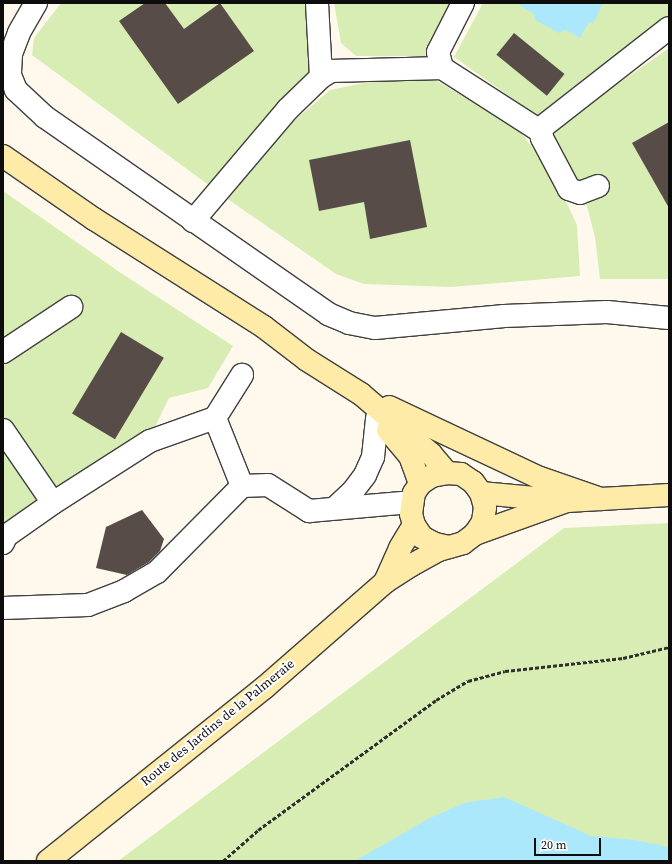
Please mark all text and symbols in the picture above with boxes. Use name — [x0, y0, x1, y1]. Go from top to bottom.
street label: Route des Jardins de la Palmeraie — [138, 656, 298, 790]
scale bar — [536, 830, 603, 856]
text: 20 m — [541, 837, 567, 853]

